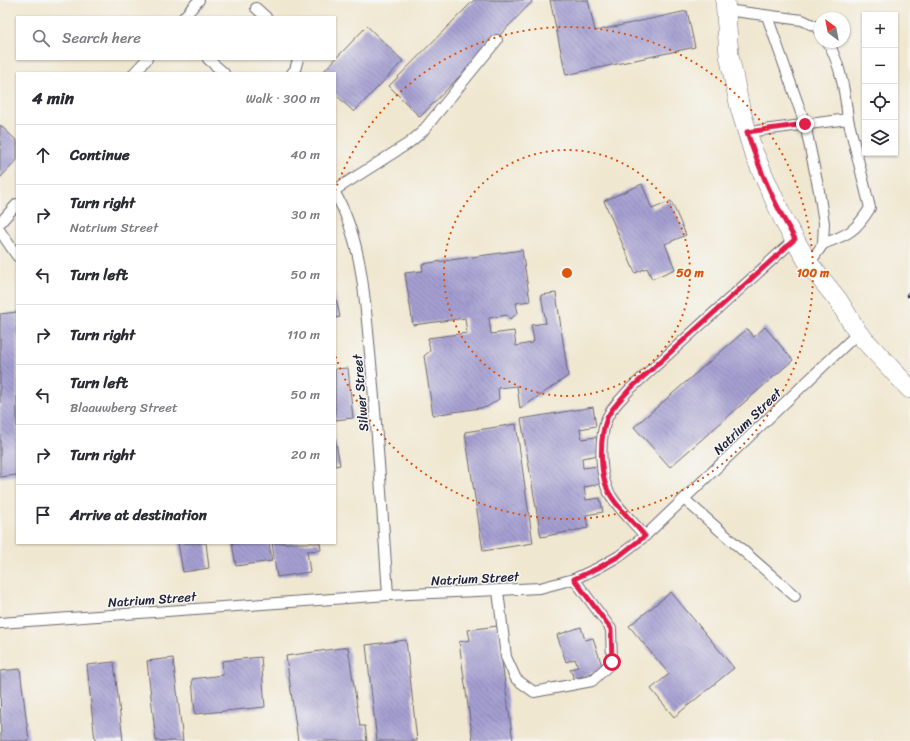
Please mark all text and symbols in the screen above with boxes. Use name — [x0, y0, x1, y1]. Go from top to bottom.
north arrow — [814, 12, 850, 48]
map controls — [862, 12, 898, 156]
button: + — [862, 12, 898, 48]
search box — [16, 16, 336, 60]
text: Search here — [62, 25, 141, 51]
icon: search — [30, 27, 52, 49]
button: − — [862, 48, 898, 84]
text: 4 min — [32, 83, 74, 113]
button: locate — [862, 84, 898, 120]
text: Walk · 300 m — [246, 87, 320, 110]
route end — [796, 115, 814, 133]
button: layers — [862, 120, 898, 156]
text: Continue — [70, 142, 130, 168]
text: 40 m — [290, 143, 320, 166]
icon: ahead — [32, 144, 54, 166]
text: Turn right — [70, 190, 135, 216]
text: 30 m — [291, 203, 320, 226]
icon: right — [32, 204, 54, 226]
text: Natrium Street — [70, 216, 158, 239]
text: Turn left — [70, 262, 128, 288]
text: 50 m — [676, 262, 704, 284]
text: 100 m — [797, 262, 830, 284]
text: 50 m — [290, 263, 320, 286]
icon: left — [32, 264, 54, 286]
centre of rings — [560, 266, 574, 280]
text: Turn right — [70, 322, 135, 348]
text: 110 m — [287, 323, 320, 346]
icon: right — [32, 324, 54, 346]
street label: Silwer Street — [346, 353, 375, 432]
text: Turn left — [70, 370, 128, 396]
street label: Natrium Street — [708, 382, 788, 460]
text: 50 m — [290, 383, 320, 406]
icon: left — [32, 384, 54, 406]
text: Blaauwberg Street — [70, 396, 178, 419]
text: Turn right — [70, 442, 135, 468]
text: 20 m — [291, 443, 320, 466]
icon: right — [32, 444, 54, 466]
text: Arrive at destination — [70, 502, 207, 528]
icon: arrive — [32, 504, 54, 526]
street label: Natrium Street — [430, 565, 520, 592]
street label: Natrium Street — [107, 585, 198, 614]
route start — [603, 653, 621, 671]

